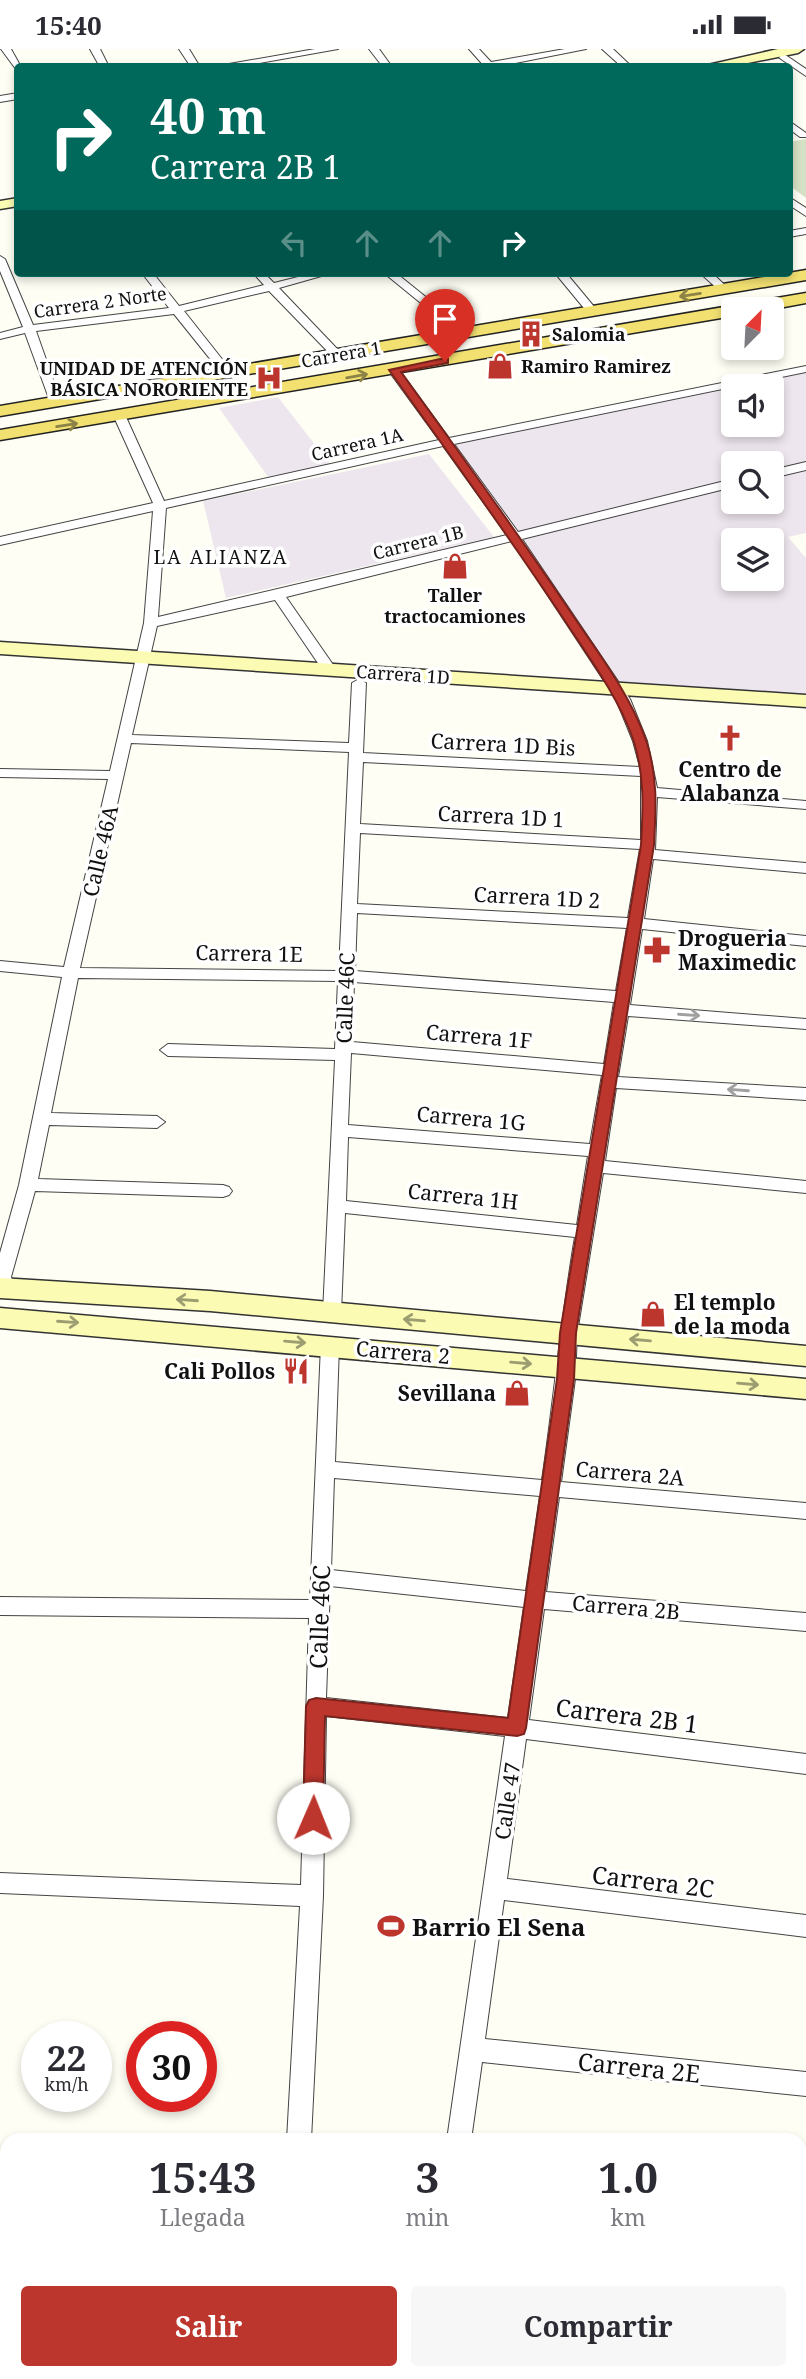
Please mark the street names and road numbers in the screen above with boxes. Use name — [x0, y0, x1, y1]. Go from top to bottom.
street label: Carrera 2 Norte — [32, 281, 168, 323]
street label: Carrera 1 — [299, 335, 383, 373]
street label: Carrera 1A — [309, 422, 406, 466]
street label: Carrera 1B — [370, 519, 466, 565]
street label: Carrera 1D — [355, 659, 451, 689]
street label: Carrera 1D Bis — [430, 726, 576, 762]
street label: Carrera 1D 1 — [437, 799, 565, 833]
street label: Calle 46A — [76, 802, 124, 899]
street label: Carrera 1D 2 — [473, 880, 601, 914]
street label: Carrera 1E — [195, 938, 303, 968]
street label: Calle 46C — [329, 952, 361, 1044]
street label: Carrera 1F — [425, 1017, 533, 1055]
street label: Carrera 1G — [415, 1099, 527, 1137]
street label: Carrera 1H — [406, 1176, 520, 1216]
street label: Carrera 2 — [355, 1334, 451, 1370]
street label: Carrera 2A — [574, 1454, 686, 1492]
street label: Calle 46C — [301, 1565, 337, 1669]
street label: Carrera 2B — [571, 1588, 681, 1626]
street label: Carrera 2B 1 — [554, 1690, 700, 1740]
street label: Calle 47 — [488, 1760, 526, 1842]
street label: Carrera 2C — [590, 1857, 716, 1905]
street label: Carrera 2E — [576, 2044, 702, 2090]

